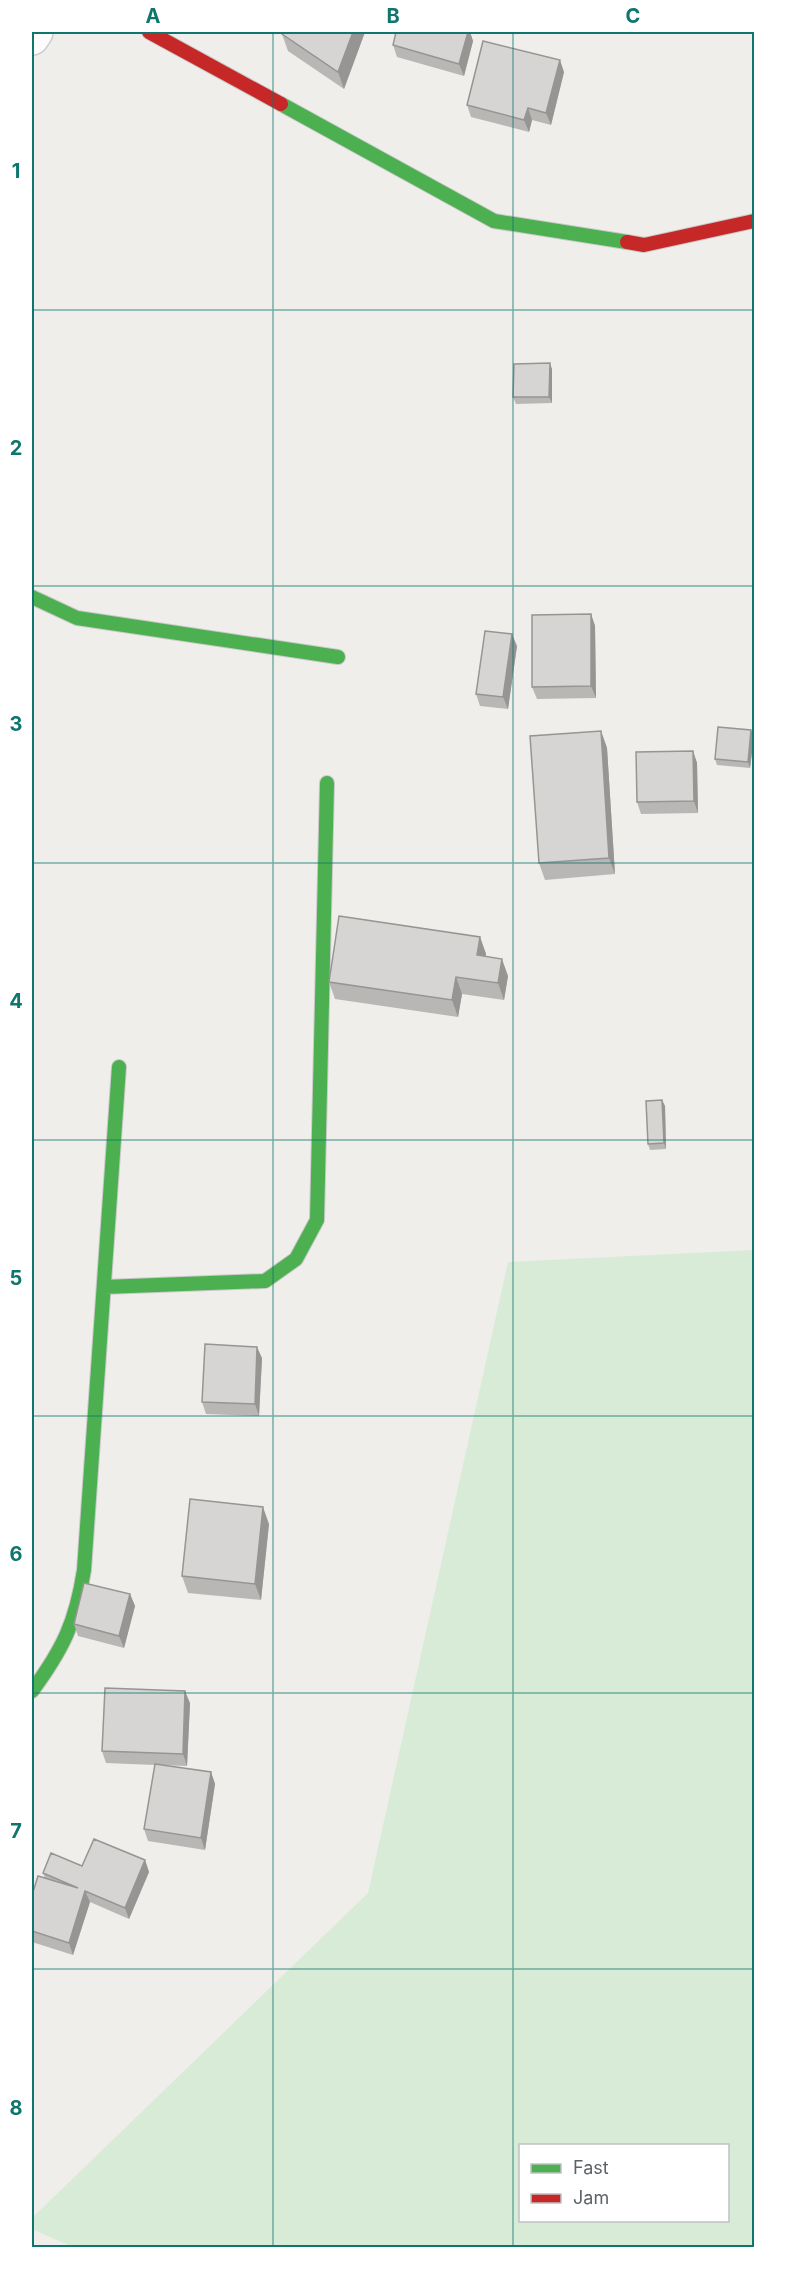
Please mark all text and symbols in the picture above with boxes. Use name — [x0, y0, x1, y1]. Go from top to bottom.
text: A — [146, 4, 161, 28]
text: B — [386, 4, 400, 28]
text: C — [626, 4, 640, 28]
text: 1 — [12, 159, 20, 183]
text: 2 — [10, 436, 22, 460]
text: 3 — [10, 712, 22, 736]
text: 4 — [9, 989, 23, 1013]
text: 5 — [10, 1266, 22, 1290]
text: 6 — [10, 1542, 23, 1566]
text: 7 — [10, 1819, 22, 1843]
text: 8 — [9, 2096, 23, 2120]
legend — [519, 2144, 729, 2222]
text: Fast — [573, 2157, 609, 2178]
text: Jam — [573, 2187, 609, 2208]

